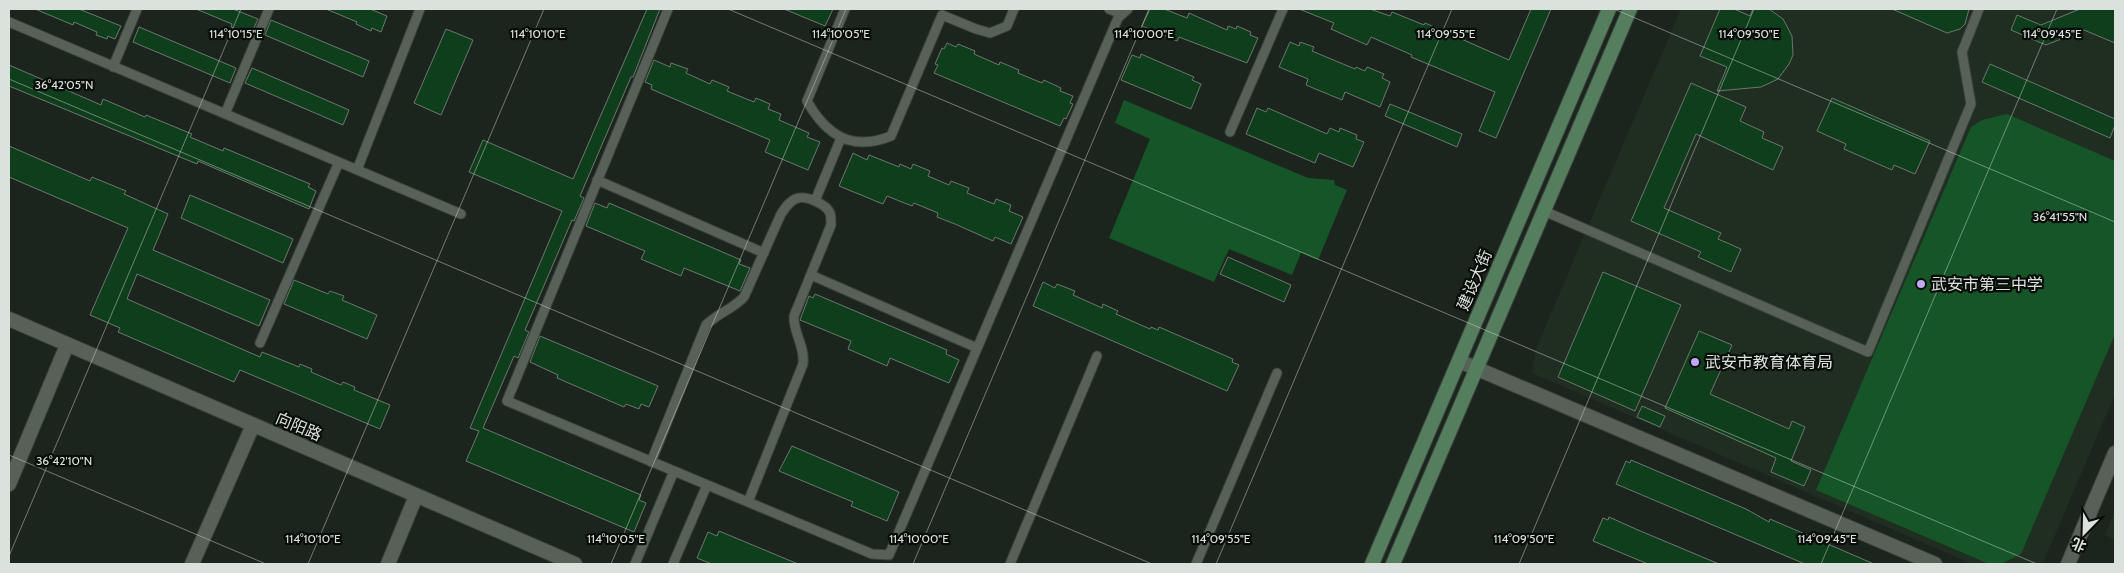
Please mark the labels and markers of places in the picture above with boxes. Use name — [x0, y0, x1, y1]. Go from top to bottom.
place label: 武安市第三中学 — [1931, 275, 2043, 294]
marker: 武安市第三中学 — [1915, 278, 1927, 290]
place label: 武安市教育体育局 — [1705, 353, 1833, 372]
marker: 武安市教育体育局 — [1689, 356, 1701, 368]

